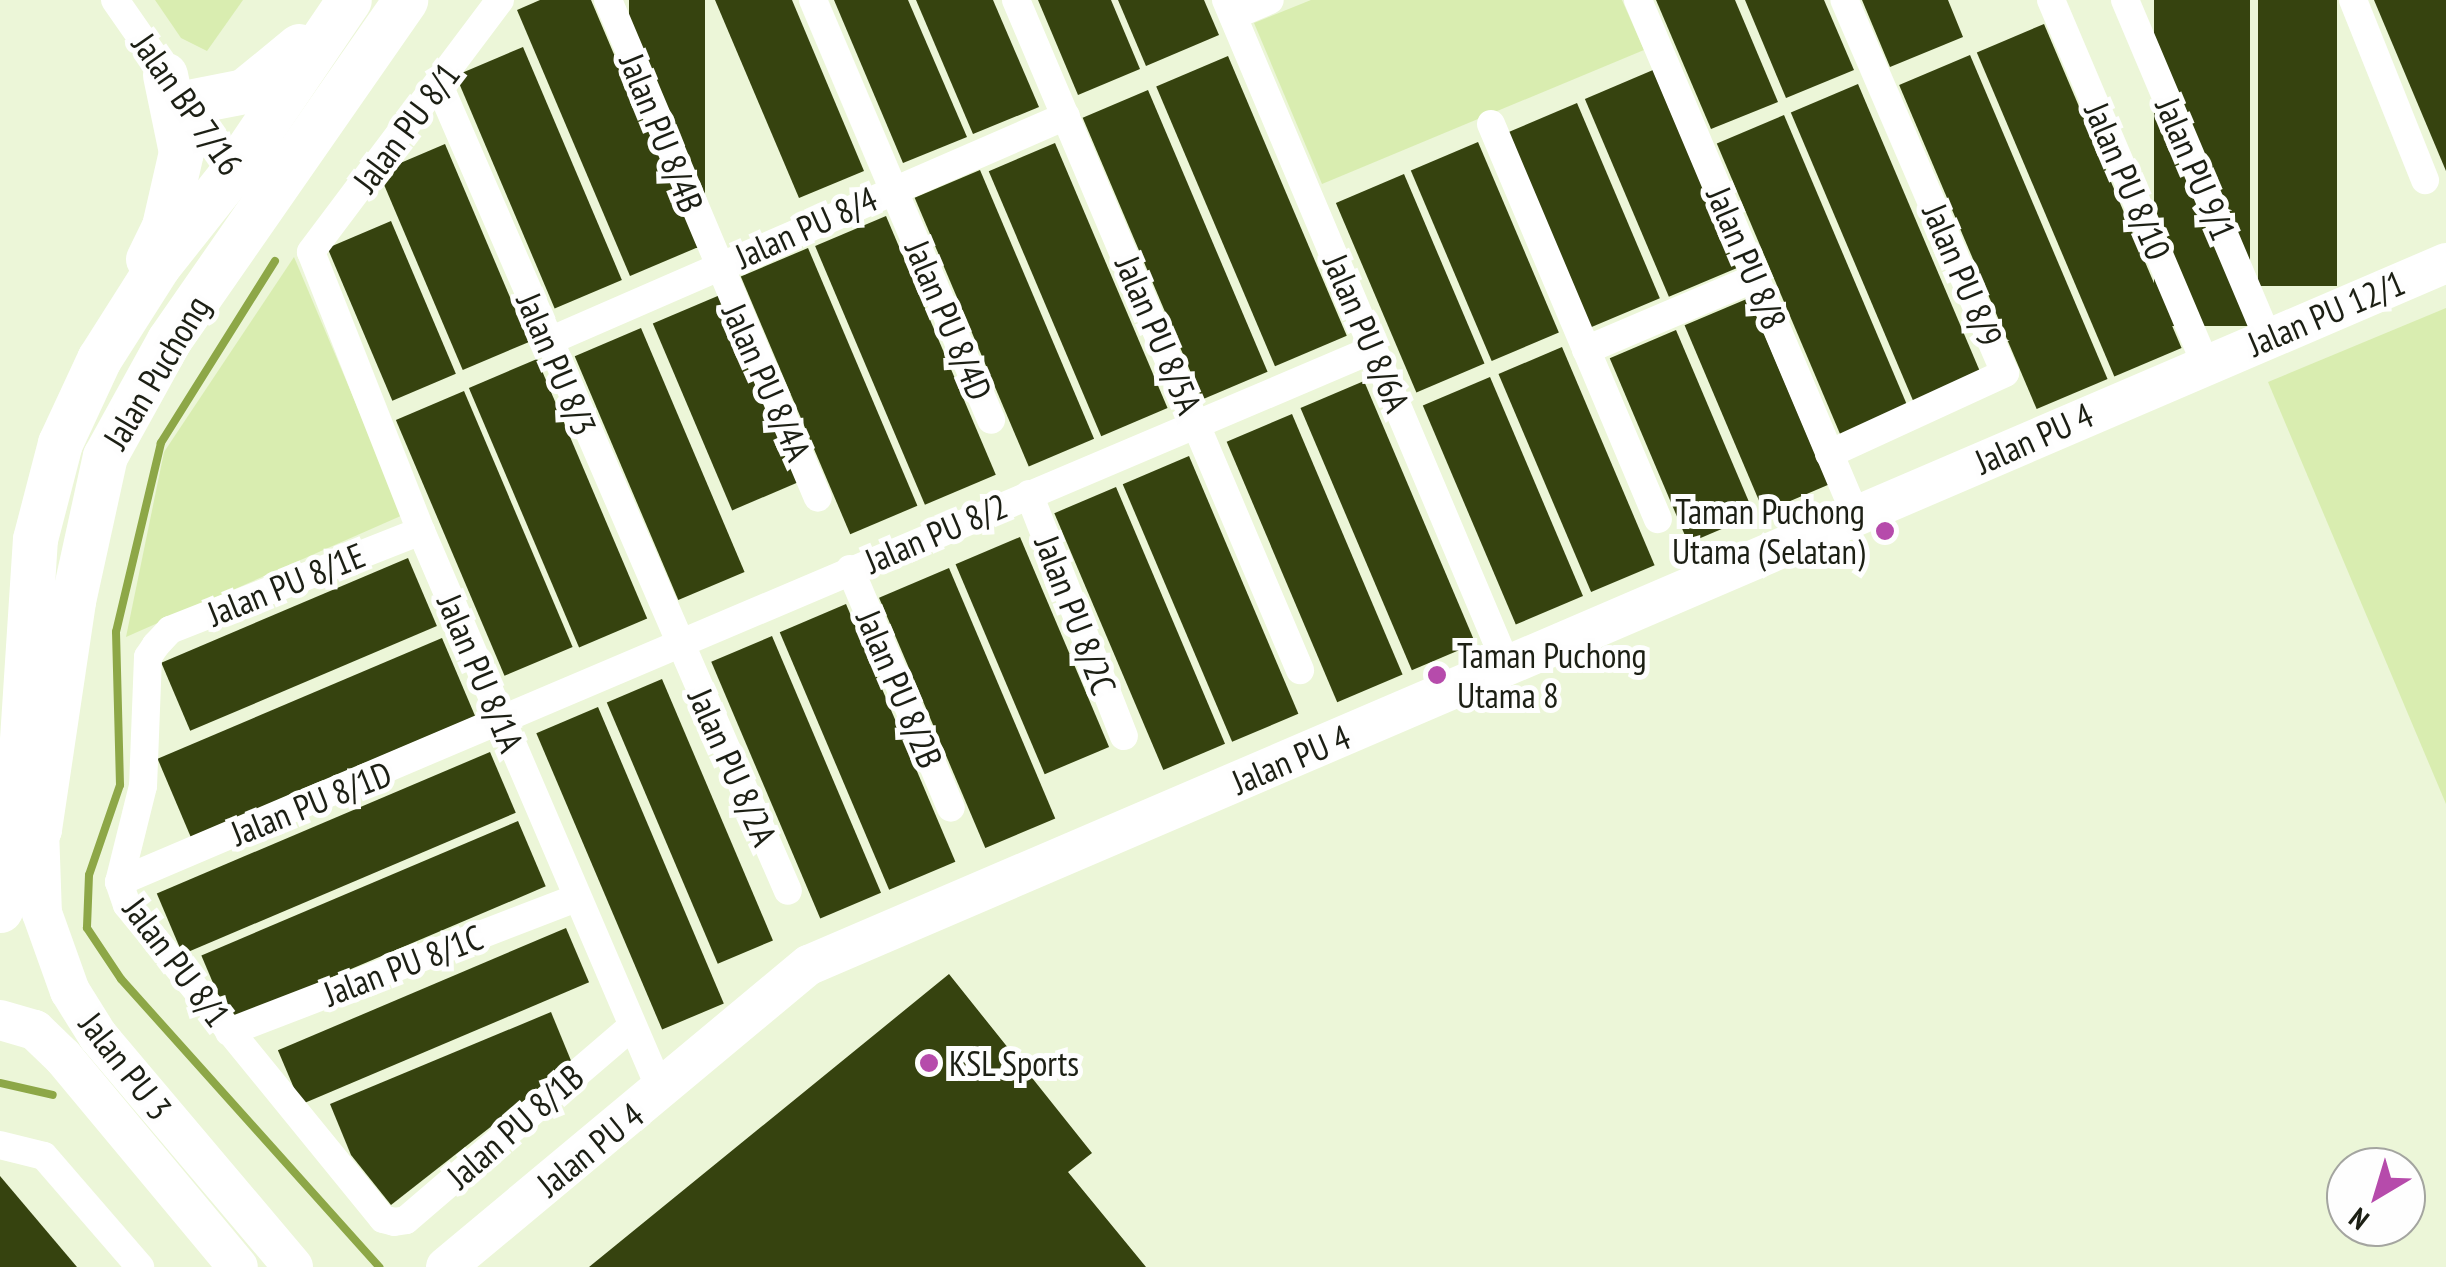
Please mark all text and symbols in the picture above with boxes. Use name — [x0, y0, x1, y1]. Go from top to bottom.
street label: Jalan BP 7/16 — [124, 25, 252, 183]
street label: Jalan PU 8/4B — [611, 48, 713, 218]
street label: Jalan PU 8/1 — [344, 54, 468, 200]
street label: Jalan PU 9/1 — [2147, 91, 2245, 247]
street label: Jalan PU 8/10 — [2076, 96, 2180, 266]
street label: Jalan PU 8/4 — [729, 177, 883, 277]
street label: Jalan PU 8/8 — [1698, 180, 1796, 336]
street label: Jalan PU 8/9 — [1914, 197, 2012, 353]
street label: Jalan PU 8/4D — [897, 234, 1001, 406]
street label: Jalan PU 8/6A — [1315, 248, 1419, 418]
street label: Jalan PU 8/5A — [1107, 250, 1211, 420]
street label: Jalan PU 12/1 — [2241, 261, 2411, 365]
street label: Jalan PU 8/3 — [508, 286, 606, 442]
street label: Jalan Puchong — [94, 288, 218, 456]
street label: Jalan PU 8/4A — [714, 297, 820, 467]
street label: Jalan PU 4 — [1969, 393, 2099, 483]
street label: Jalan PU 8/2 — [858, 484, 1014, 582]
place label: Taman Puchong Utama (Selatan) — [1672, 490, 1865, 572]
marker: Taman Puchong Utama (Selatan) — [1874, 520, 1896, 542]
street label: Jalan PU 8/2C — [1027, 530, 1125, 700]
street label: Jalan PU 8/1E — [201, 534, 371, 634]
street label: Jalan PU 8/1A — [429, 588, 533, 758]
street label: Jalan PU 8/2B — [848, 604, 952, 774]
place label: Taman Puchong Utama 8 — [1457, 634, 1647, 716]
marker: Taman Puchong Utama 8 — [1426, 664, 1448, 686]
street label: Jalan PU 8/2A — [680, 682, 786, 852]
street label: Jalan PU 4 — [1225, 715, 1357, 803]
street label: Jalan PU 8/1D — [225, 752, 397, 854]
street label: Jalan PU 8/1 — [115, 889, 239, 1035]
street label: Jalan PU 8/1C — [318, 916, 488, 1014]
street label: Jalan PU 3 — [71, 1004, 181, 1128]
place label: KSL Sports — [949, 1042, 1080, 1084]
marker: KSL Sports — [918, 1052, 940, 1074]
street label: Jalan PU 8/1B — [438, 1055, 592, 1197]
street label: Jalan PU 4 — [528, 1093, 652, 1205]
north arrow — [2326, 1147, 2426, 1247]
text: N — [2341, 1200, 2376, 1239]

